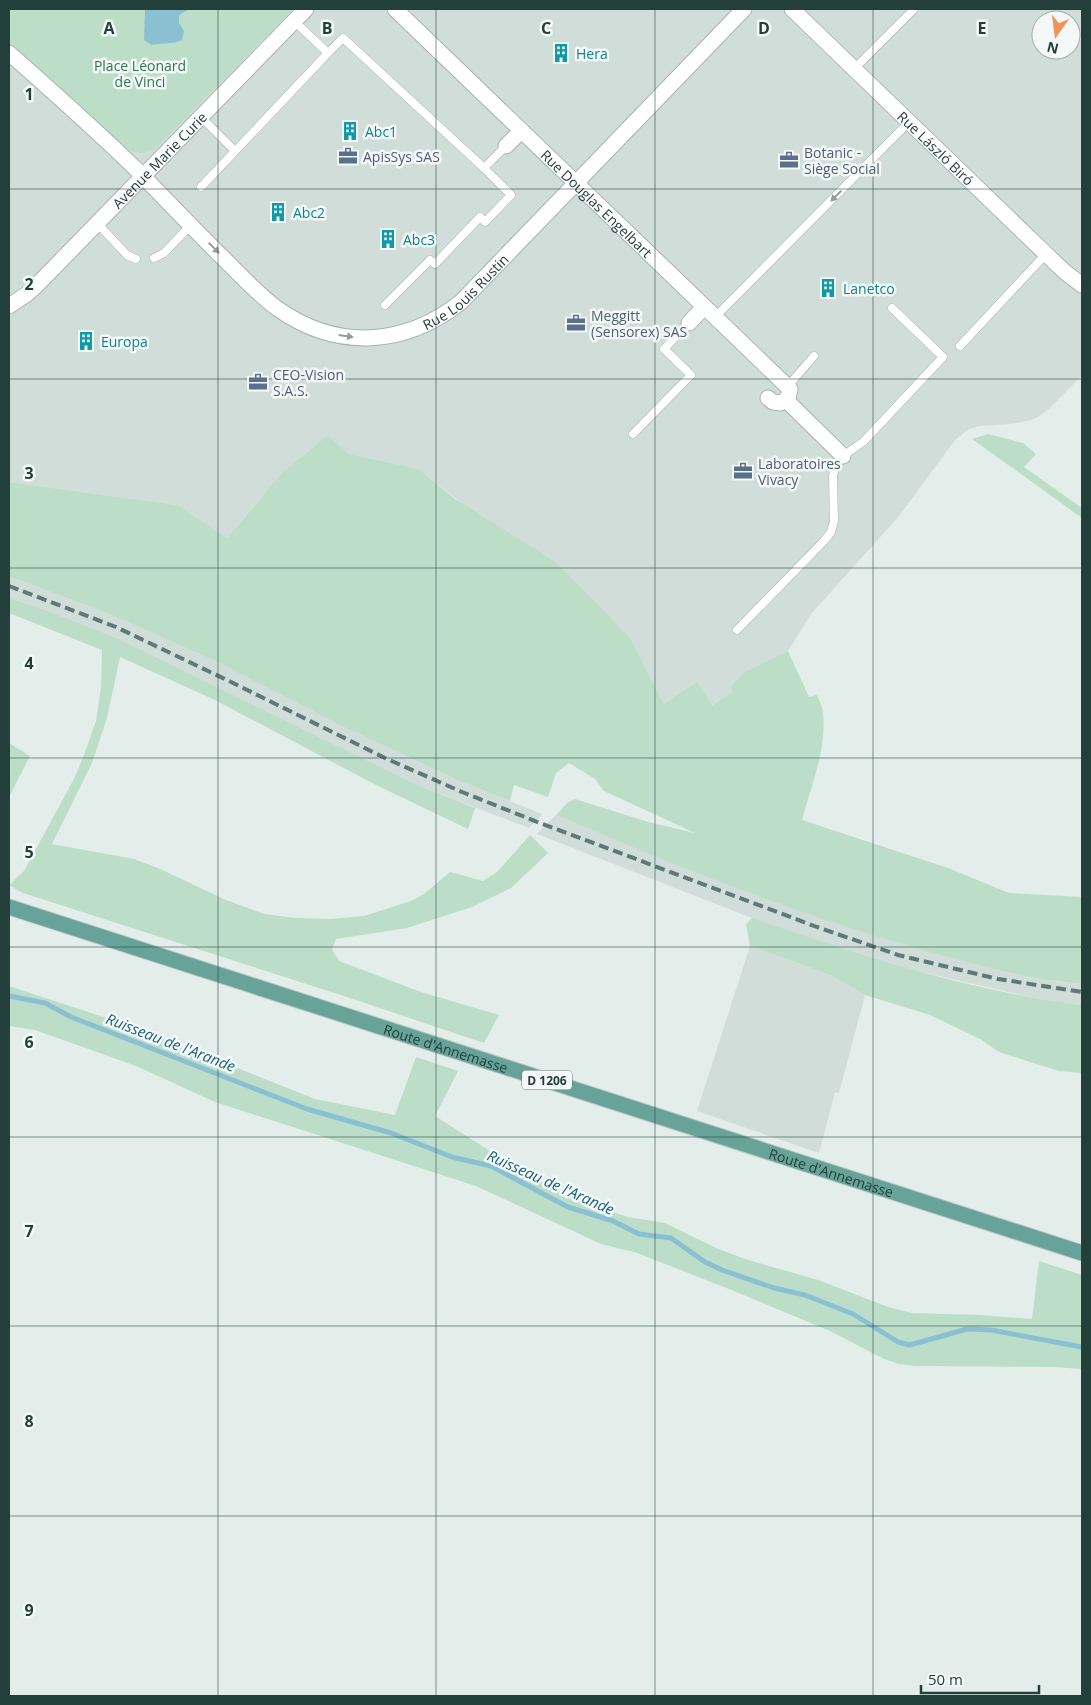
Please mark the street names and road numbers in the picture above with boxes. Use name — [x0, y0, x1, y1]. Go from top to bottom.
street label: Rue László Biró — [894, 106, 978, 189]
street label: Avenue Marie Curie — [108, 107, 211, 212]
street label: Rue Douglas Engelbart — [537, 145, 657, 261]
street label: Rue Louis Rustin — [419, 249, 512, 334]
street label: Route d'Annemasse — [381, 1019, 511, 1077]
road number: D 1206 — [522, 1070, 572, 1090]
street label: Route d'Annemasse — [767, 1143, 896, 1201]

